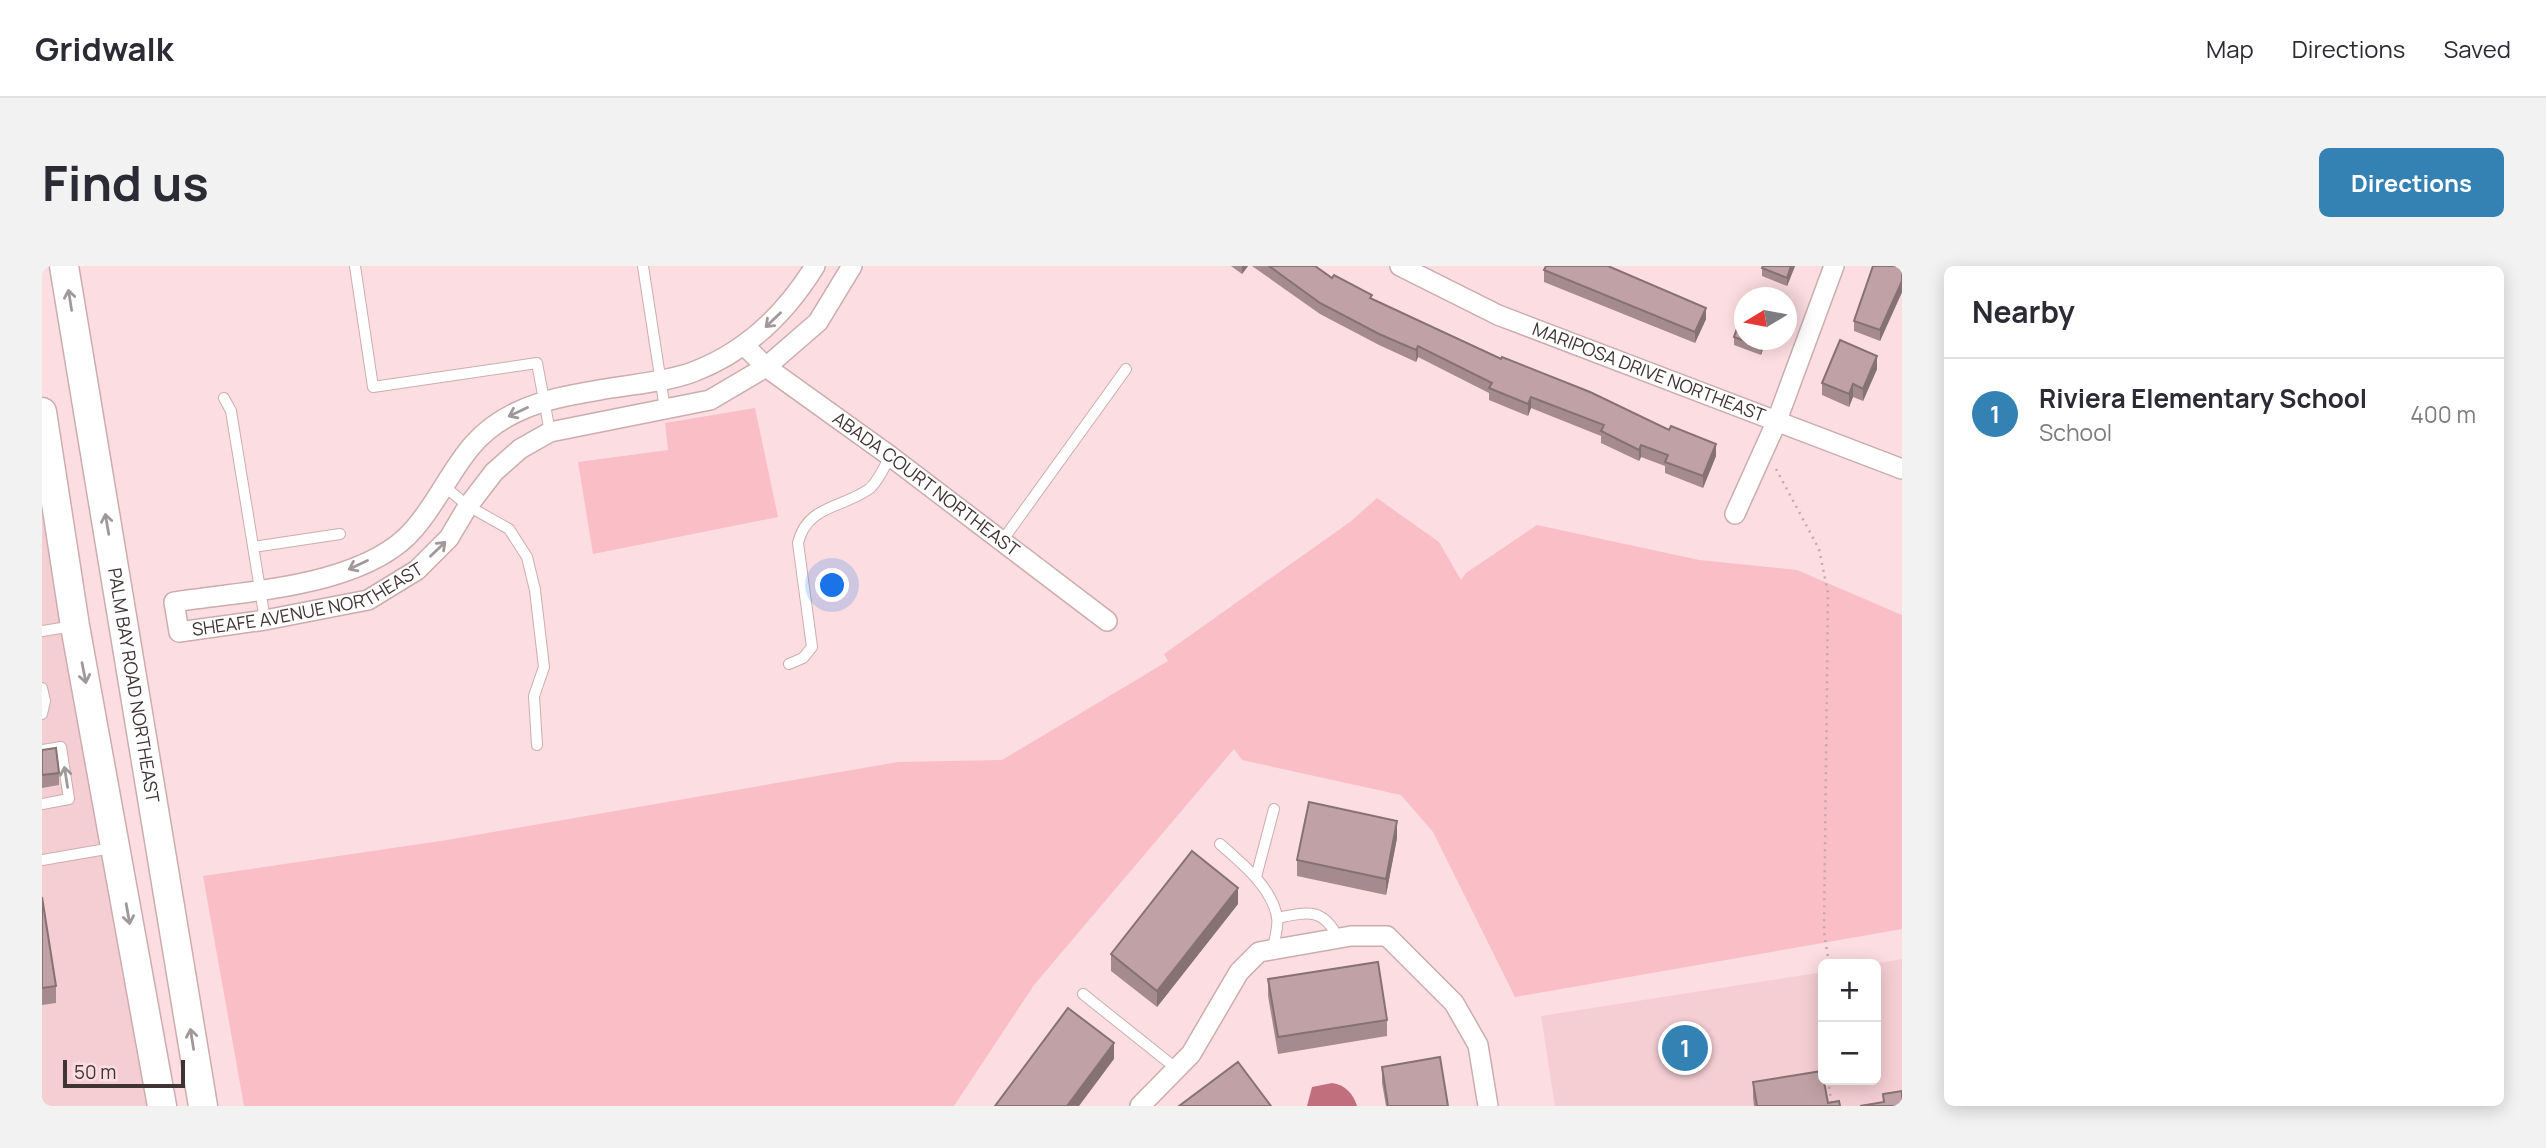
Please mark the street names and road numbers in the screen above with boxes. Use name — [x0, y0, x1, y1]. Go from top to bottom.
street label: MARIPOSA DRIVE NORTHEAST — [1529, 316, 1769, 427]
street label: ABADA COURT NORTHEAST — [828, 406, 1025, 561]
street label: SHEAFE AVENUE NORTHEAST — [190, 556, 427, 641]
street label: PALM BAY ROAD NORTHEAST — [103, 566, 166, 805]

